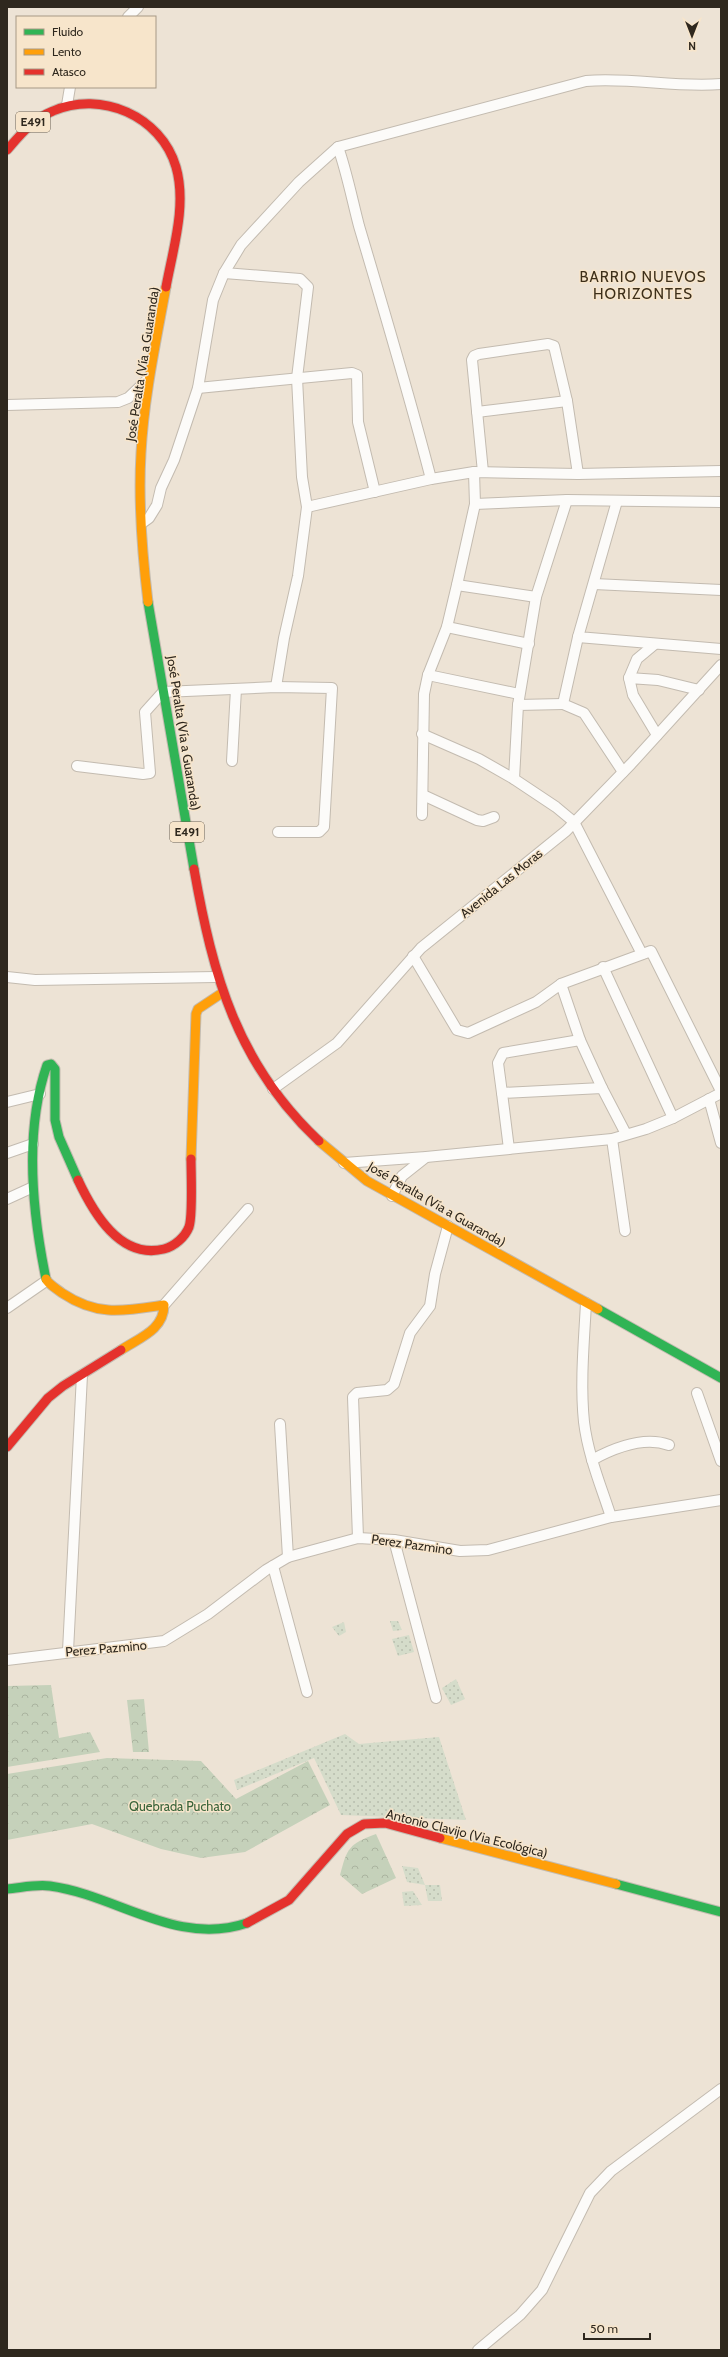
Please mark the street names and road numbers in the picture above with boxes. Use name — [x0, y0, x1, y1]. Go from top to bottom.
road number: E491 — [16, 112, 50, 132]
street label: José Peralta (Vía a Guaranda) — [122, 286, 162, 443]
street label: José Peralta (Vía a Guaranda) — [164, 654, 204, 811]
road number: E491 — [170, 822, 204, 842]
street label: Avenida Las Moras — [457, 845, 546, 921]
street label: José Peralta (Vía a Guaranda) — [364, 1158, 509, 1250]
street label: Perez Pazmino — [370, 1530, 454, 1558]
street label: Perez Pazmino — [65, 1636, 147, 1660]
street label: Antonio Clavijo (Via Ecológica) — [384, 1805, 549, 1862]

